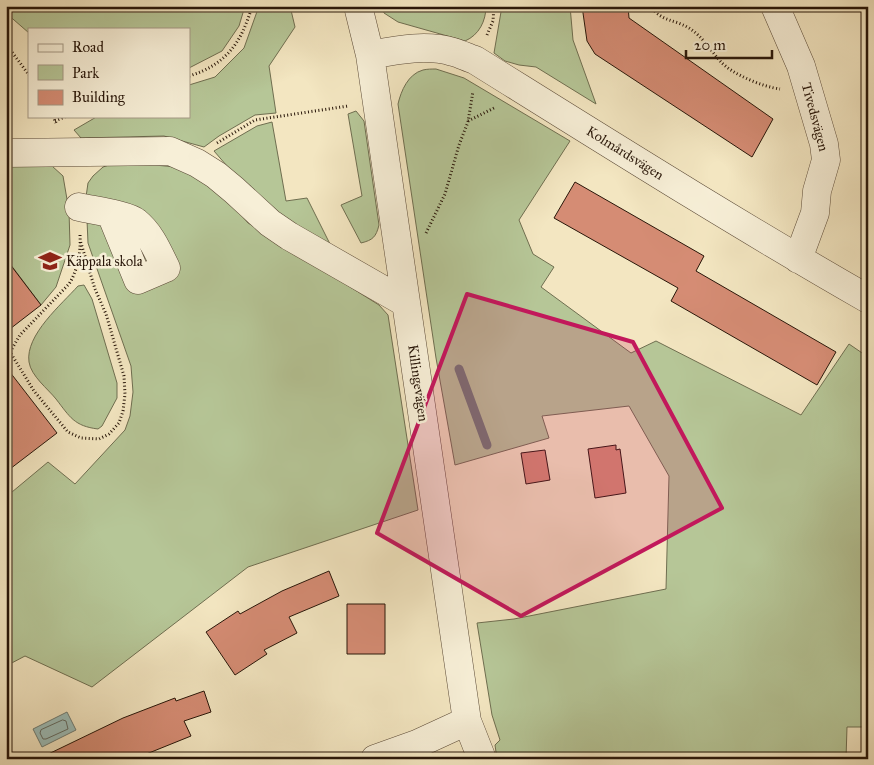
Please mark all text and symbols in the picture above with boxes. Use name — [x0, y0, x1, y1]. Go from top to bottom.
legend — [28, 28, 190, 118]
scale bar — [686, 28, 773, 60]
text: 20 m — [694, 36, 726, 54]
text: Road — [72, 38, 104, 56]
text: Park — [72, 64, 99, 82]
street label: Tivedsvägen — [798, 81, 832, 154]
text: Building — [72, 88, 126, 106]
street label: Kolmårdsvägen — [583, 122, 667, 184]
school or university icon: Käppala skola — [37, 248, 63, 274]
place label: Käppala skola — [66, 253, 143, 270]
street label: Killingevägen — [404, 343, 432, 423]

